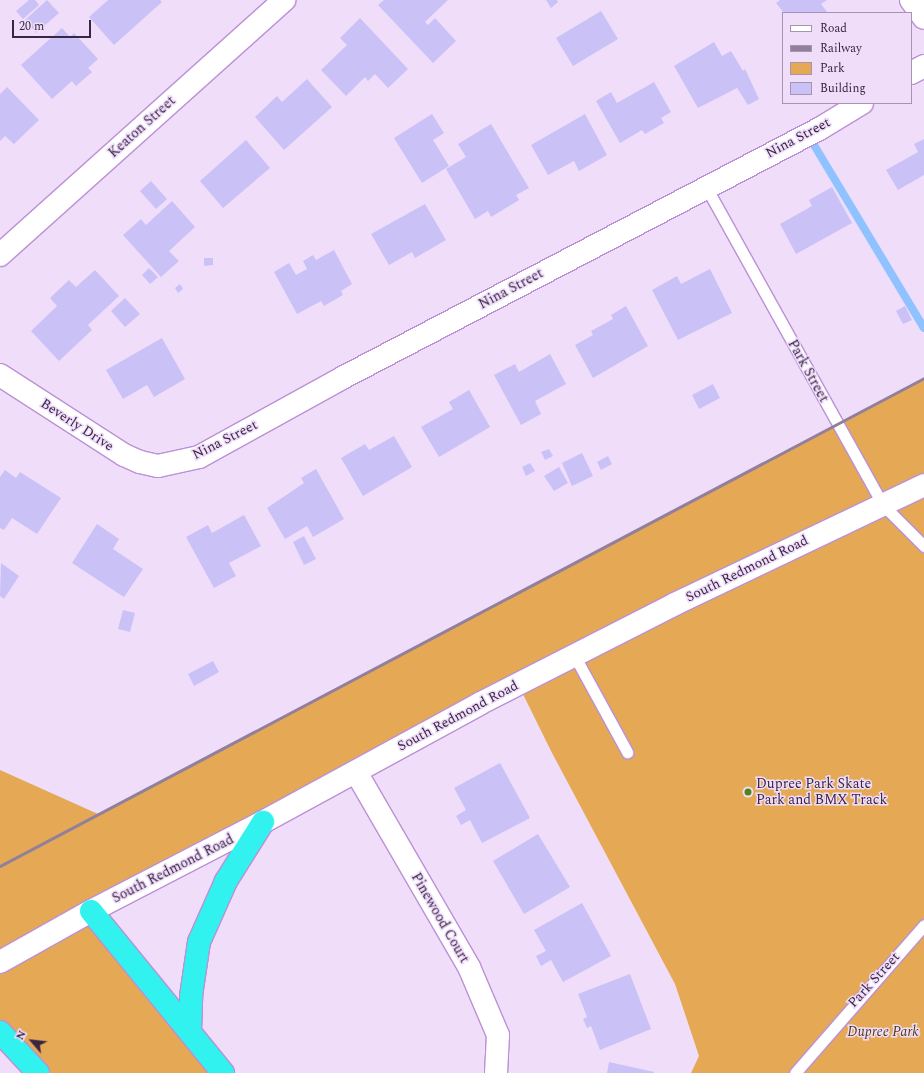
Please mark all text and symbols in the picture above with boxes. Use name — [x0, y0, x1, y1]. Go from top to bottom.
scale bar — [14, 12, 93, 38]
legend — [782, 12, 912, 104]
text: 20 m — [19, 17, 44, 36]
text: Road — [820, 19, 847, 38]
text: Railway — [820, 39, 862, 58]
text: Park — [820, 59, 845, 78]
text: Building — [820, 79, 866, 98]
street label: Keaton Street — [105, 93, 179, 161]
street label: Nina Street — [763, 114, 833, 162]
street label: Nina Street — [476, 265, 546, 313]
street label: Park Street — [784, 337, 832, 405]
street label: Beverly Drive — [37, 395, 117, 455]
street label: Nina Street — [190, 416, 260, 464]
street label: South Redmond Road — [683, 532, 811, 606]
street label: South Redmond Road — [395, 677, 521, 755]
place label: Dupree Park Skate Park and BMX Track — [756, 776, 887, 808]
marker: Dupree Park Skate Park and BMX Track — [743, 787, 753, 797]
street label: South Redmond Road — [109, 831, 237, 907]
street label: Pinewood Court — [407, 870, 473, 966]
street label: Park Street — [845, 949, 903, 1011]
north arrow — [12, 1021, 52, 1061]
park label: Dupree Park — [847, 1024, 919, 1040]
text: N — [11, 1027, 31, 1043]

